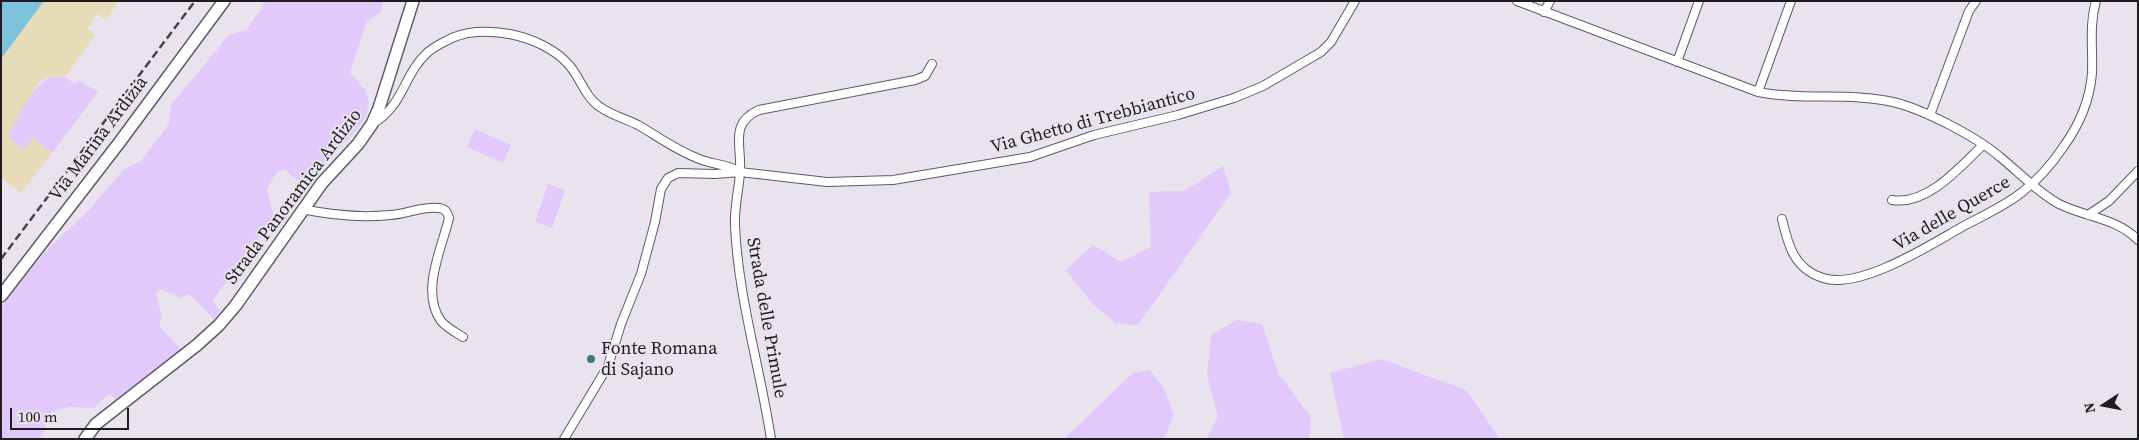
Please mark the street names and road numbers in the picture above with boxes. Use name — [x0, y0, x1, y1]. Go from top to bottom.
street label: Via Marina Ardizia — [45, 73, 153, 205]
street label: Via Ghetto di Trebbiantico — [988, 83, 1198, 159]
street label: Strada Panoramica Ardizio — [221, 105, 367, 289]
street label: Via delle Querce — [1890, 172, 2014, 256]
street label: Strada delle Primule — [741, 236, 791, 400]

